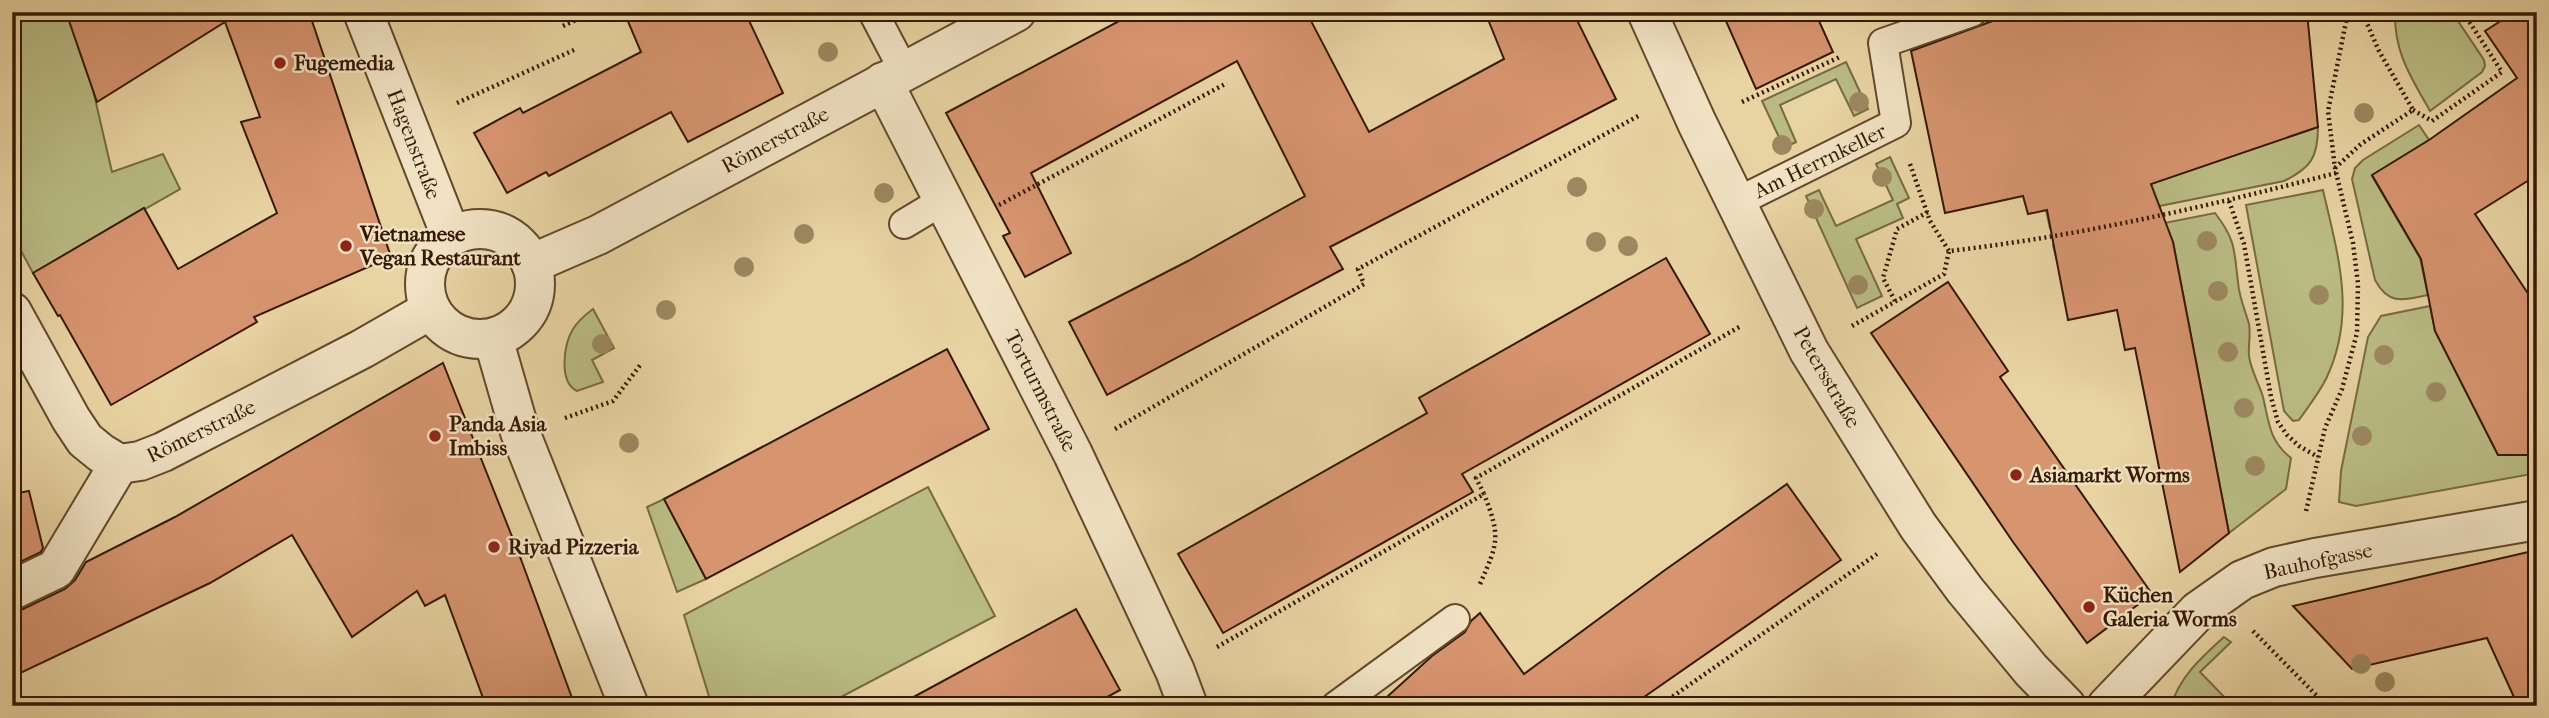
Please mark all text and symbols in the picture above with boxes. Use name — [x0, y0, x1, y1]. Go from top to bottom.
place label: Fugemedia — [293, 51, 395, 75]
marker: Fugemedia — [272, 55, 288, 71]
street label: Hagenstraße — [382, 86, 446, 202]
street label: Römerstraße — [717, 102, 833, 178]
street label: Am Herrnkeller — [1749, 119, 1890, 204]
place label: Vietnamese Vegan Restaurant — [359, 222, 521, 270]
marker: Vietnamese Vegan Restaurant — [338, 238, 354, 254]
street label: Petersstraße — [1788, 322, 1866, 432]
street label: Torturmstraße — [1000, 326, 1082, 456]
street label: Römerstraße — [143, 394, 259, 468]
place label: Panda Asia Imbiss — [449, 412, 547, 460]
marker: Panda Asia Imbiss — [427, 428, 443, 444]
place label: Asiamarkt Worms — [2028, 463, 2190, 487]
marker: Asiamarkt Worms — [2008, 467, 2024, 483]
place label: Riyad Pizzeria — [508, 535, 640, 559]
street label: Bauhofgasse — [2261, 538, 2375, 584]
marker: Riyad Pizzeria — [486, 539, 502, 555]
place label: Küchen Galeria Worms — [2103, 583, 2237, 631]
marker: Küchen Galeria Worms — [2081, 599, 2097, 615]

